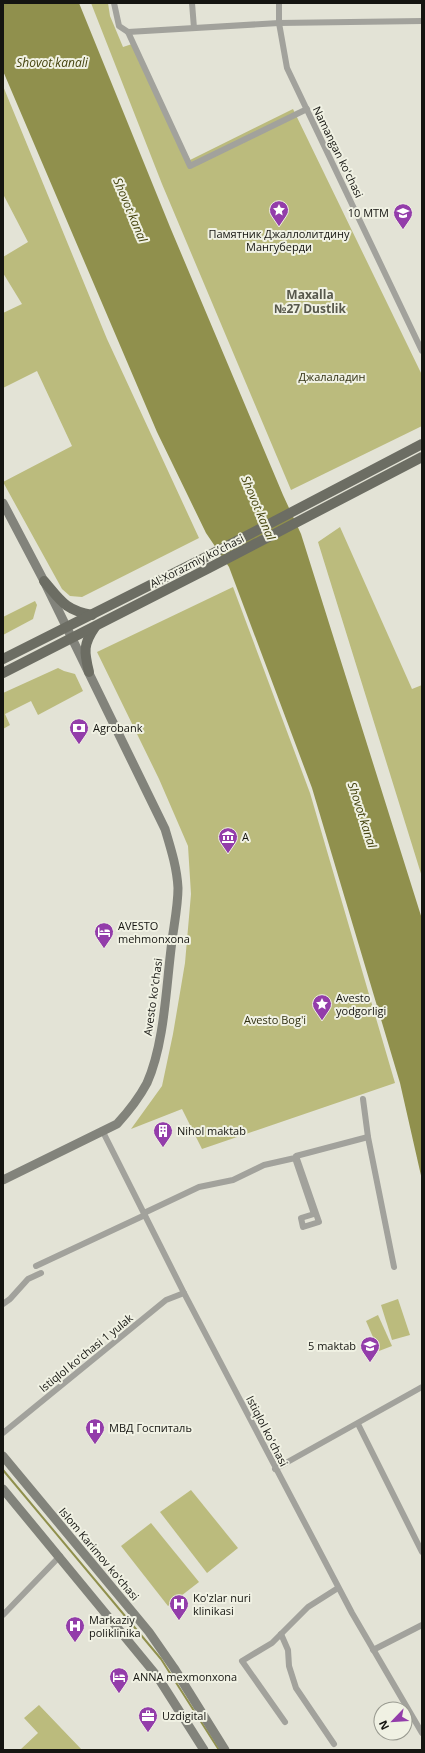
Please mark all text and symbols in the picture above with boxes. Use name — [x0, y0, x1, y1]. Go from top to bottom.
water label: Shovot kanali — [16, 54, 89, 71]
street label: Namangan ko'chasi — [310, 104, 367, 200]
water label: Shovot kanal — [109, 175, 152, 246]
place icon: Памятник Джаллолитдину Мангуберди — [268, 199, 290, 227]
school or university icon: 10 MTM — [392, 202, 414, 230]
place label: 10 MTM — [348, 205, 389, 220]
place label: Памятник Джаллолитдину Мангуберди — [208, 226, 350, 254]
district label: Maxalla №27 Dustlik — [274, 286, 346, 317]
park label: Джалаладин — [299, 369, 365, 384]
water label: Shovot kanal — [237, 473, 280, 544]
street label: Al-Xorazmiy ko’chasi — [147, 530, 246, 591]
bank icon: Agrobank — [68, 717, 90, 745]
place label: Agrobank — [93, 720, 143, 735]
water label: Shovot kanal — [344, 780, 381, 851]
museum icon: A — [217, 826, 239, 854]
place label: A — [242, 829, 249, 844]
place label: AVESTO mehmonxona — [118, 918, 190, 946]
hotel icon: AVESTO mehmonxona — [93, 921, 115, 949]
street label: Avesto ko'chasi — [140, 957, 165, 1037]
place label: Avesto yodgorligi — [336, 990, 386, 1018]
place icon: Avesto yodgorligi — [311, 993, 333, 1021]
park label: Avesto Bog'i — [244, 1012, 306, 1027]
building icon: Nihol maktab — [152, 1120, 174, 1148]
place label: Nihol maktab — [177, 1123, 246, 1138]
street label: Istiqlol ko'chasi 1 yulak — [36, 1310, 136, 1395]
school or university icon: 5 maktab — [359, 1335, 381, 1363]
place label: 5 maktab — [308, 1338, 356, 1353]
street label: Istiqlol ko'chasi — [243, 1393, 292, 1469]
hospital icon: МВД Госпиталь — [84, 1417, 106, 1445]
place label: МВД Госпиталь — [109, 1420, 192, 1435]
street label: Islom Karimov ko'chasi — [56, 1504, 143, 1603]
place label: Ko'zlar nuri klinikasi — [193, 1590, 251, 1618]
hospital icon: Ko'zlar nuri klinikasi — [168, 1593, 190, 1621]
place label: Markaziy poliklinika — [89, 1612, 141, 1640]
hospital icon: Markaziy poliklinika — [64, 1615, 86, 1643]
hotel icon: ANNA mexmonxona — [108, 1666, 130, 1694]
place label: ANNA mexmonxona — [133, 1669, 237, 1684]
north arrow — [373, 1701, 413, 1741]
office icon: Uzdigital — [137, 1705, 159, 1733]
place label: Uzdigital — [162, 1708, 206, 1723]
text: N — [375, 1718, 392, 1733]

